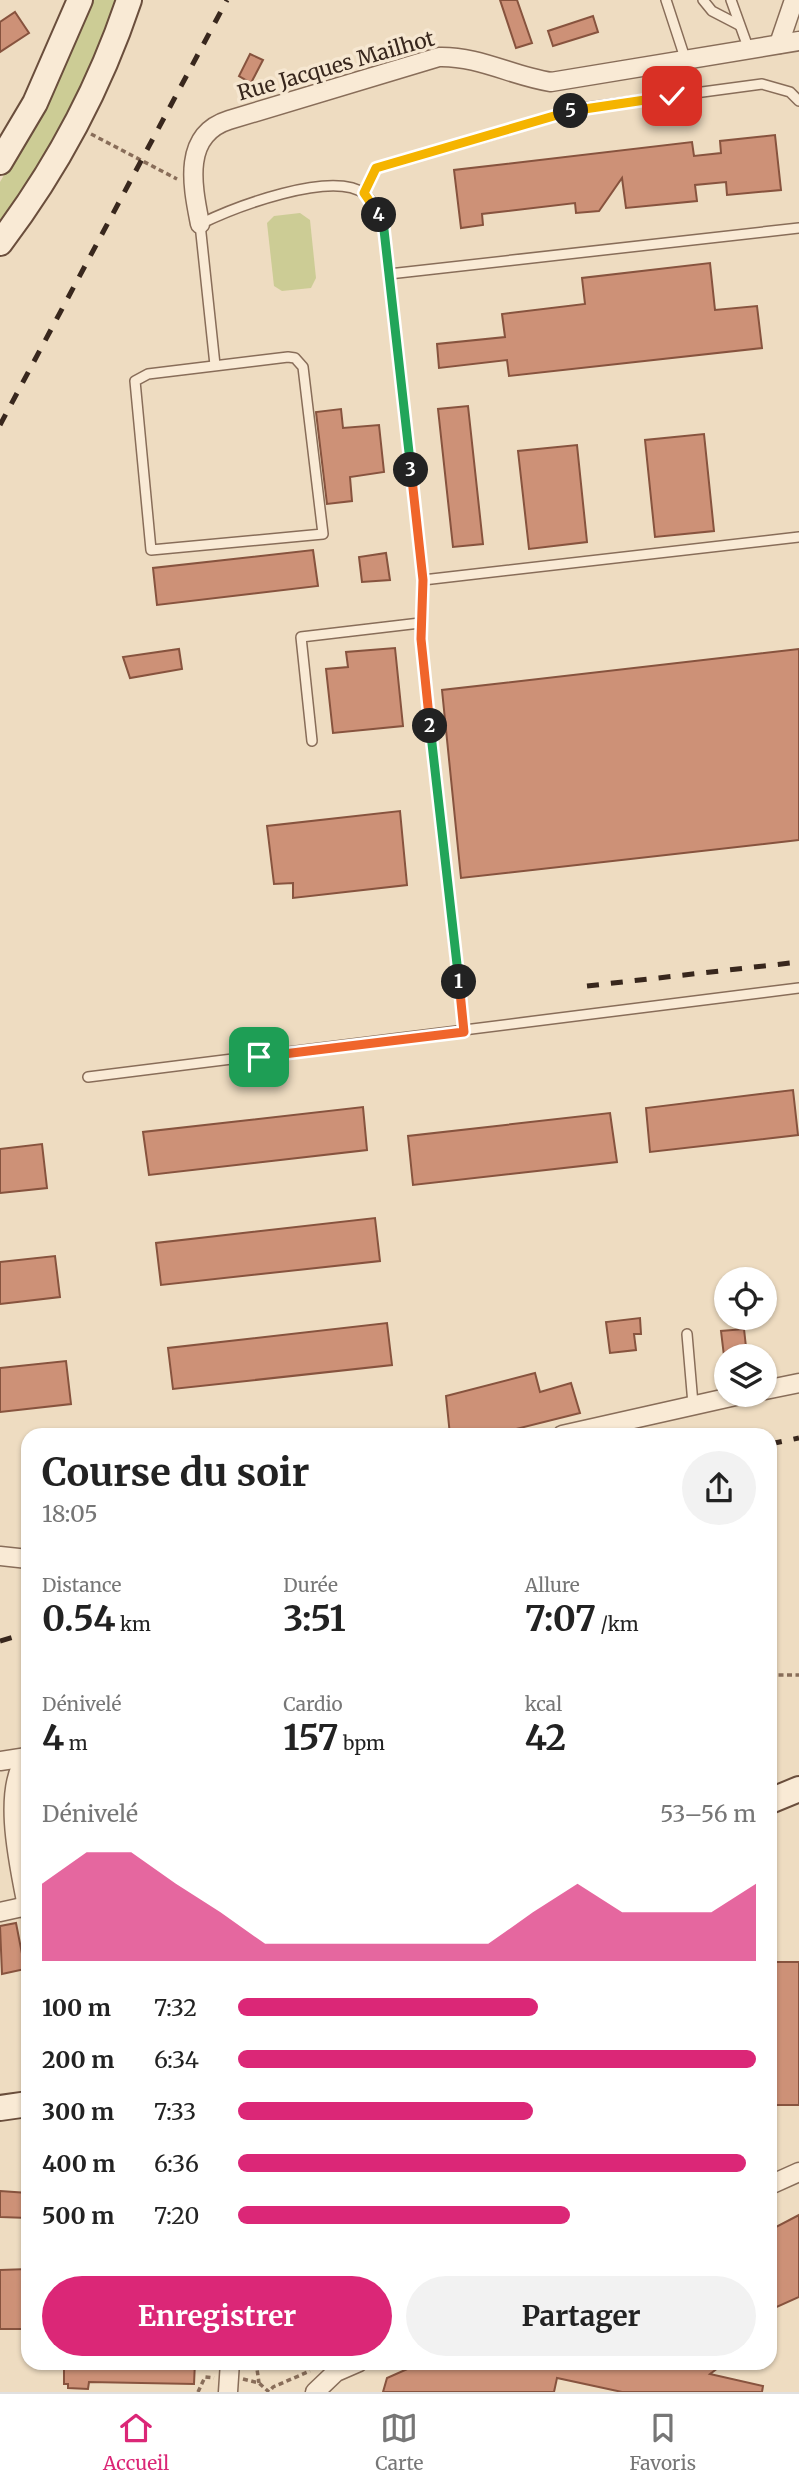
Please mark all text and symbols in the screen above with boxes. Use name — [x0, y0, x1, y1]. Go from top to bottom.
street label: Rue Jacques Mailhot — [234, 24, 438, 107]
pin — [642, 66, 702, 126]
icon: check — [653, 77, 691, 115]
pin: 5 — [554, 94, 588, 128]
text: 5 — [565, 98, 576, 122]
pin: 4 — [362, 198, 396, 232]
text: 4 — [372, 202, 385, 226]
pin: 3 — [394, 452, 428, 488]
text: 3 — [405, 457, 416, 481]
pin: 2 — [412, 708, 448, 744]
text: 2 — [424, 713, 435, 737]
pin: 1 — [442, 964, 476, 1000]
text: 1 — [454, 969, 463, 993]
pin — [229, 1027, 289, 1087]
icon: arrive — [240, 1038, 278, 1076]
map controls — [714, 1267, 777, 1407]
button: locate — [714, 1267, 777, 1330]
button: layers — [714, 1344, 777, 1407]
text: Course du soir — [42, 1449, 309, 1496]
button: share — [682, 1451, 756, 1525]
text: 18:05 — [42, 1499, 98, 1528]
text: Distance — [42, 1573, 121, 1597]
text: Durée — [283, 1573, 338, 1597]
text: Allure — [525, 1573, 580, 1597]
text: 0.54 — [42, 1597, 115, 1641]
text: 3:51 — [283, 1597, 346, 1641]
text: 7:07 — [525, 1597, 596, 1641]
text: km — [115, 1612, 151, 1636]
text: /km — [596, 1612, 639, 1636]
text: Dénivelé — [42, 1692, 121, 1716]
text: Cardio — [283, 1692, 343, 1716]
text: kcal — [525, 1692, 562, 1716]
text: 4 — [42, 1716, 64, 1760]
text: 157 — [283, 1716, 338, 1760]
text: 42 — [525, 1716, 566, 1760]
text: m — [64, 1731, 88, 1755]
text: bpm — [338, 1731, 385, 1755]
text: Dénivelé — [42, 1799, 138, 1828]
text: 53–56 m — [660, 1799, 756, 1828]
text: 100 m — [42, 1993, 111, 2022]
text: 7:32 — [154, 1993, 197, 2022]
text: 200 m — [42, 2045, 114, 2074]
text: 6:34 — [154, 2045, 199, 2074]
text: 300 m — [42, 2097, 114, 2126]
text: 7:33 — [154, 2097, 196, 2126]
text: 400 m — [42, 2149, 116, 2178]
text: 6:36 — [154, 2149, 199, 2178]
text: 500 m — [42, 2201, 114, 2230]
text: 7:20 — [154, 2201, 199, 2230]
button: Enregistrer — [42, 2276, 392, 2356]
button: Partager — [406, 2276, 756, 2356]
tab: Accueil — [103, 2409, 169, 2475]
tab: Carte — [375, 2409, 423, 2475]
tab: Favoris — [630, 2409, 696, 2475]

